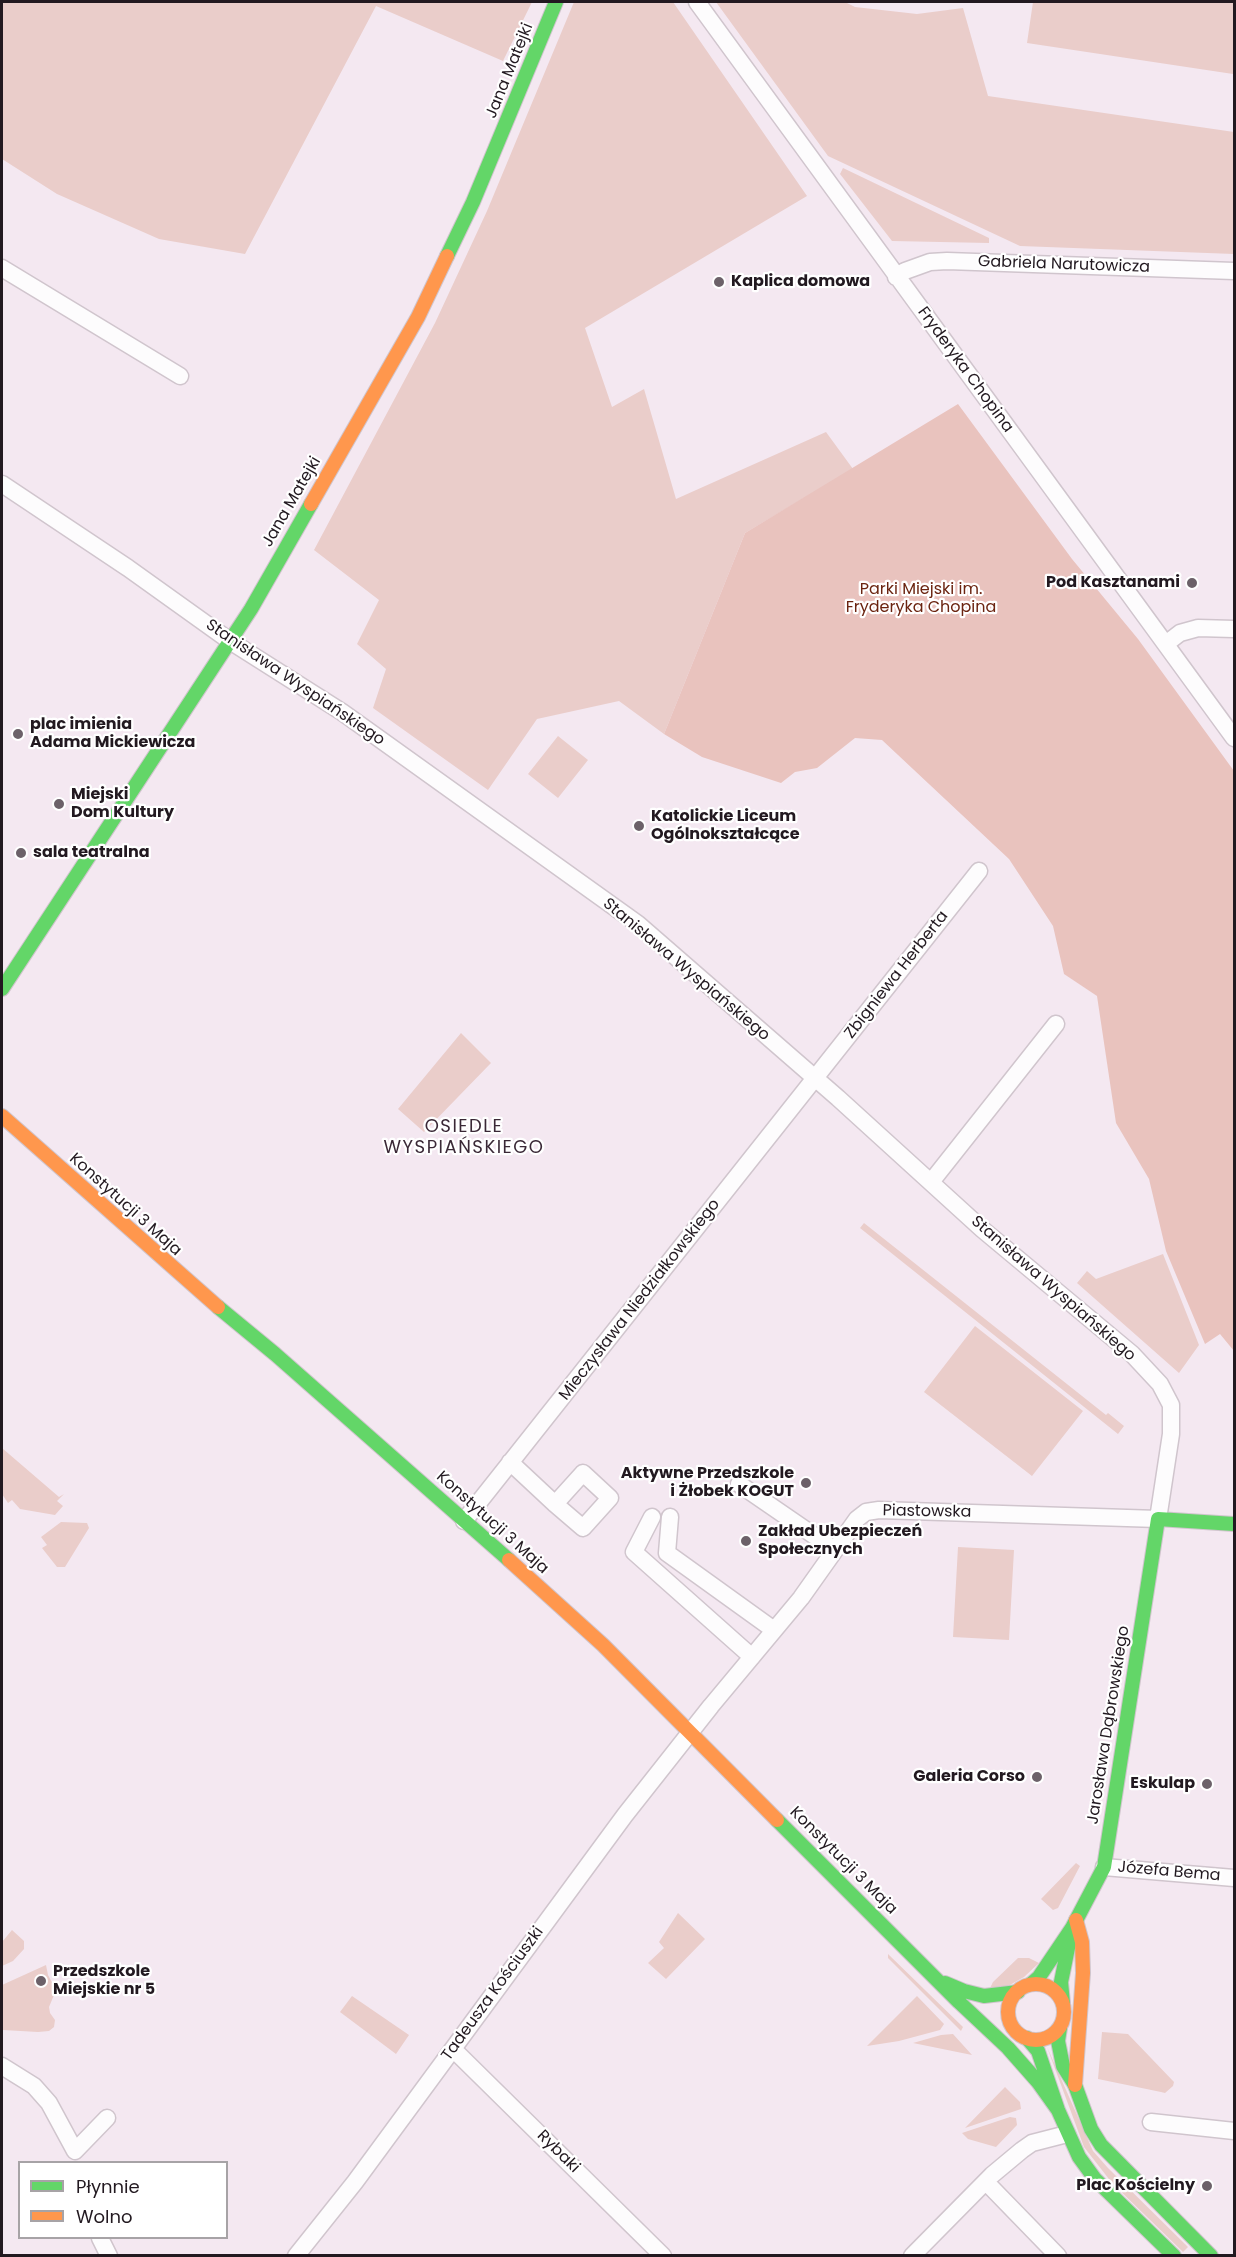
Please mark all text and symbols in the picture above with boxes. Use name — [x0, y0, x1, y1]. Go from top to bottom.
street label: Jana Matejki — [482, 21, 538, 121]
street label: Gabriela Narutowicza — [978, 252, 1150, 278]
place label: Kaplica domowa — [731, 272, 870, 292]
marker: Kaplica domowa — [712, 275, 726, 289]
street label: Fryderyka Chopina — [913, 303, 1017, 437]
street label: Jana Matejki — [258, 453, 326, 551]
place label: Pod Kasztanami — [1046, 573, 1180, 593]
marker: Pod Kasztanami — [1185, 576, 1199, 590]
park label: Parki Miejski im. Fryderyka Chopina — [846, 580, 996, 618]
street label: Stanisława Wyspiańskiego — [202, 616, 388, 750]
place label: plac imienia Adama Mickiewicza — [30, 715, 195, 753]
marker: plac imienia Adama Mickiewicza — [11, 727, 25, 741]
place label: Miejski Dom Kultury — [71, 785, 174, 823]
marker: Miejski Dom Kultury — [52, 797, 66, 811]
place label: Katolickie Liceum Ogólnokształcące — [651, 807, 800, 845]
marker: Katolickie Liceum Ogólnokształcące — [632, 819, 646, 833]
place label: sala teatralna — [33, 843, 150, 863]
marker: sala teatralna — [14, 846, 28, 860]
street label: Stanisława Wyspiańskiego — [599, 895, 773, 1045]
street label: Zbigniewa Herberta — [841, 907, 953, 1043]
district label: OSIEDLE WYSPIAŃSKIEGO — [384, 1116, 544, 1158]
street label: Konstytucji 3 Maja — [65, 1150, 185, 1260]
street label: Mieczysława Niedziałkowskiego — [555, 1196, 725, 1404]
street label: Stanisława Wyspiańskiego — [967, 1212, 1139, 1366]
place label: Aktywne Przedszkole i Żłobek KOGUT — [621, 1464, 794, 1502]
street label: Konstytucji 3 Maja — [432, 1468, 552, 1578]
marker: Aktywne Przedszkole i Żłobek KOGUT — [799, 1476, 813, 1490]
street label: Piastowska — [882, 1502, 972, 1522]
place label: Zakład Ubezpieczeń Społecznych — [758, 1522, 922, 1560]
marker: Zakład Ubezpieczeń Społecznych — [739, 1534, 753, 1548]
street label: Jarosława Dąbrowskiego — [1084, 1624, 1134, 1826]
place label: Galeria Corso — [913, 1767, 1025, 1787]
marker: Galeria Corso — [1030, 1770, 1044, 1784]
place label: Eskulap — [1130, 1774, 1195, 1794]
marker: Eskulap — [1200, 1777, 1214, 1791]
street label: Konstytucji 3 Maja — [785, 1803, 901, 1919]
street label: Józefa Bema — [1117, 1858, 1221, 1886]
street label: Tadeusza Kościuszki — [438, 1923, 548, 2065]
place label: Przedszkole Miejskie nr 5 — [53, 1962, 155, 2000]
marker: Przedszkole Miejskie nr 5 — [34, 1974, 48, 1988]
street label: Rybaki — [533, 2127, 583, 2177]
legend — [18, 2161, 228, 2239]
text: Płynnie — [76, 2174, 140, 2199]
place label: Plac Kościelny — [1076, 2176, 1195, 2196]
marker: Plac Kościelny — [1200, 2179, 1214, 2193]
text: Wolno — [76, 2204, 133, 2229]

